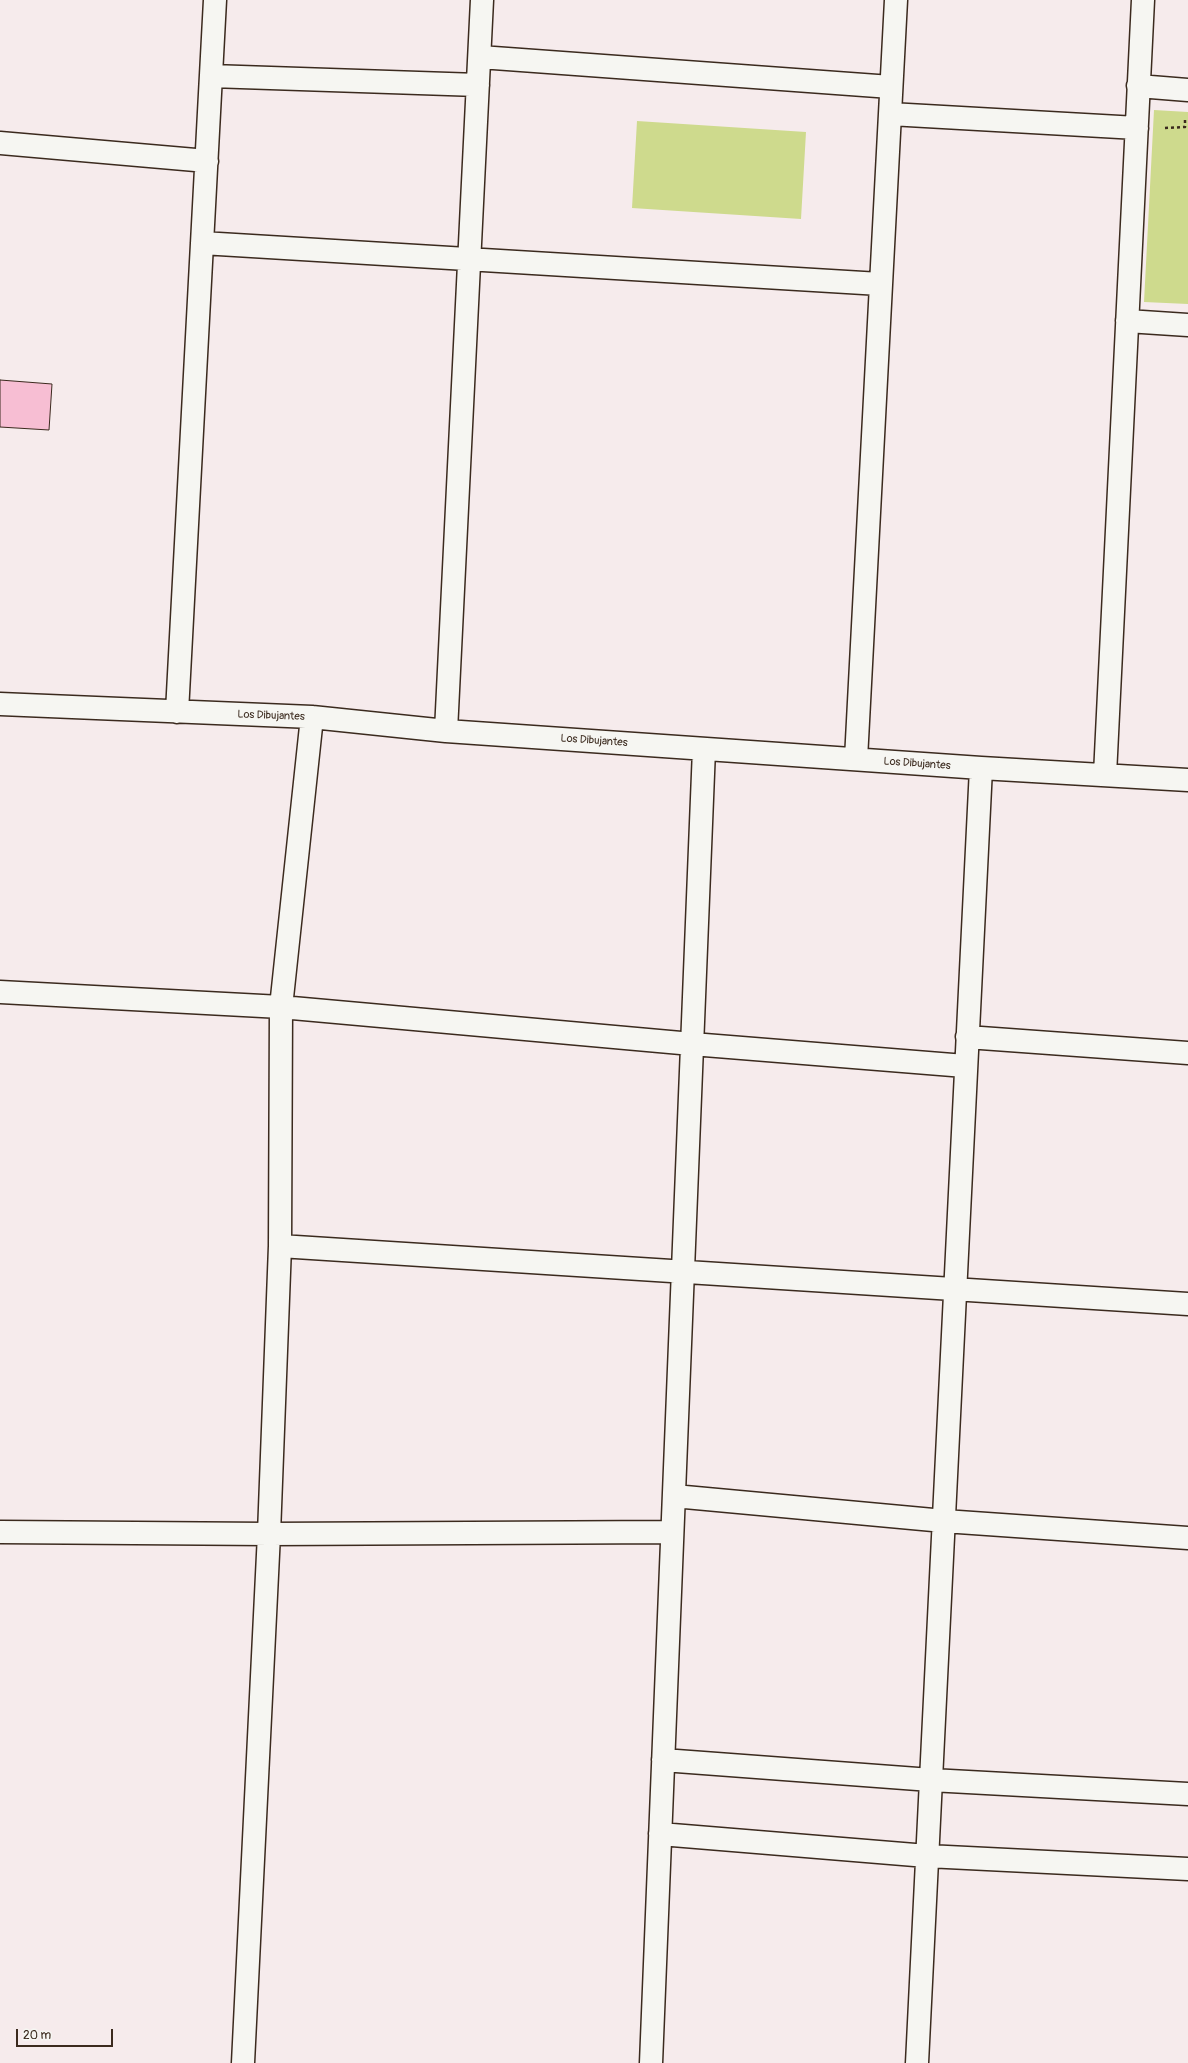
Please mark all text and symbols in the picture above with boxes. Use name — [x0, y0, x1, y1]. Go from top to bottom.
street label: Los Dibujantes — [237, 708, 305, 724]
street label: Los Dibujantes — [560, 732, 628, 750]
street label: Los Dibujantes — [883, 755, 951, 773]
scale bar — [18, 2021, 115, 2047]
text: 20 m — [23, 2028, 51, 2043]

